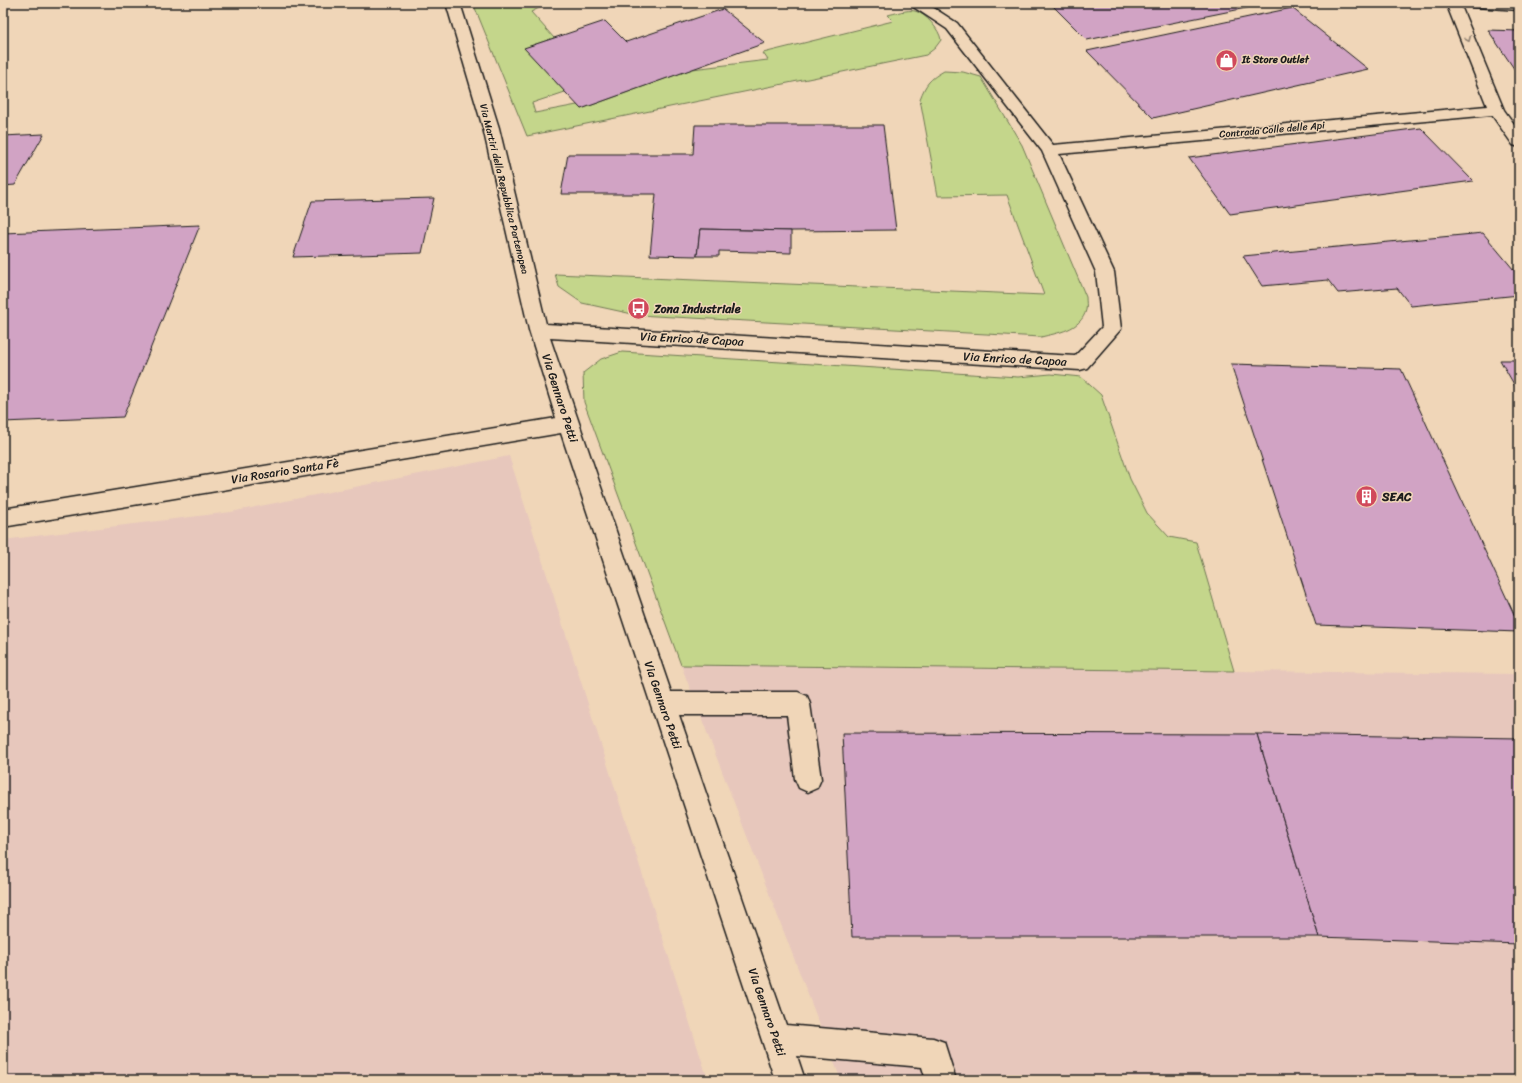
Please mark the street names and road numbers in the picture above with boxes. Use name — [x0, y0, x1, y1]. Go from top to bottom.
street label: Via Martiri della Repubblica Partenopea — [474, 102, 534, 276]
street label: Contrada Colle delle Api — [1218, 116, 1327, 144]
street label: Via Enrico de Capoa — [640, 325, 745, 353]
street label: Via Enrico de Capoa — [963, 345, 1068, 373]
street label: Via Gennaro Petti — [535, 351, 585, 446]
street label: Via Rosario Santa Fè — [230, 452, 340, 490]
street label: Via Gennaro Petti — [638, 658, 689, 753]
street label: Via Gennaro Petti — [742, 965, 793, 1060]

